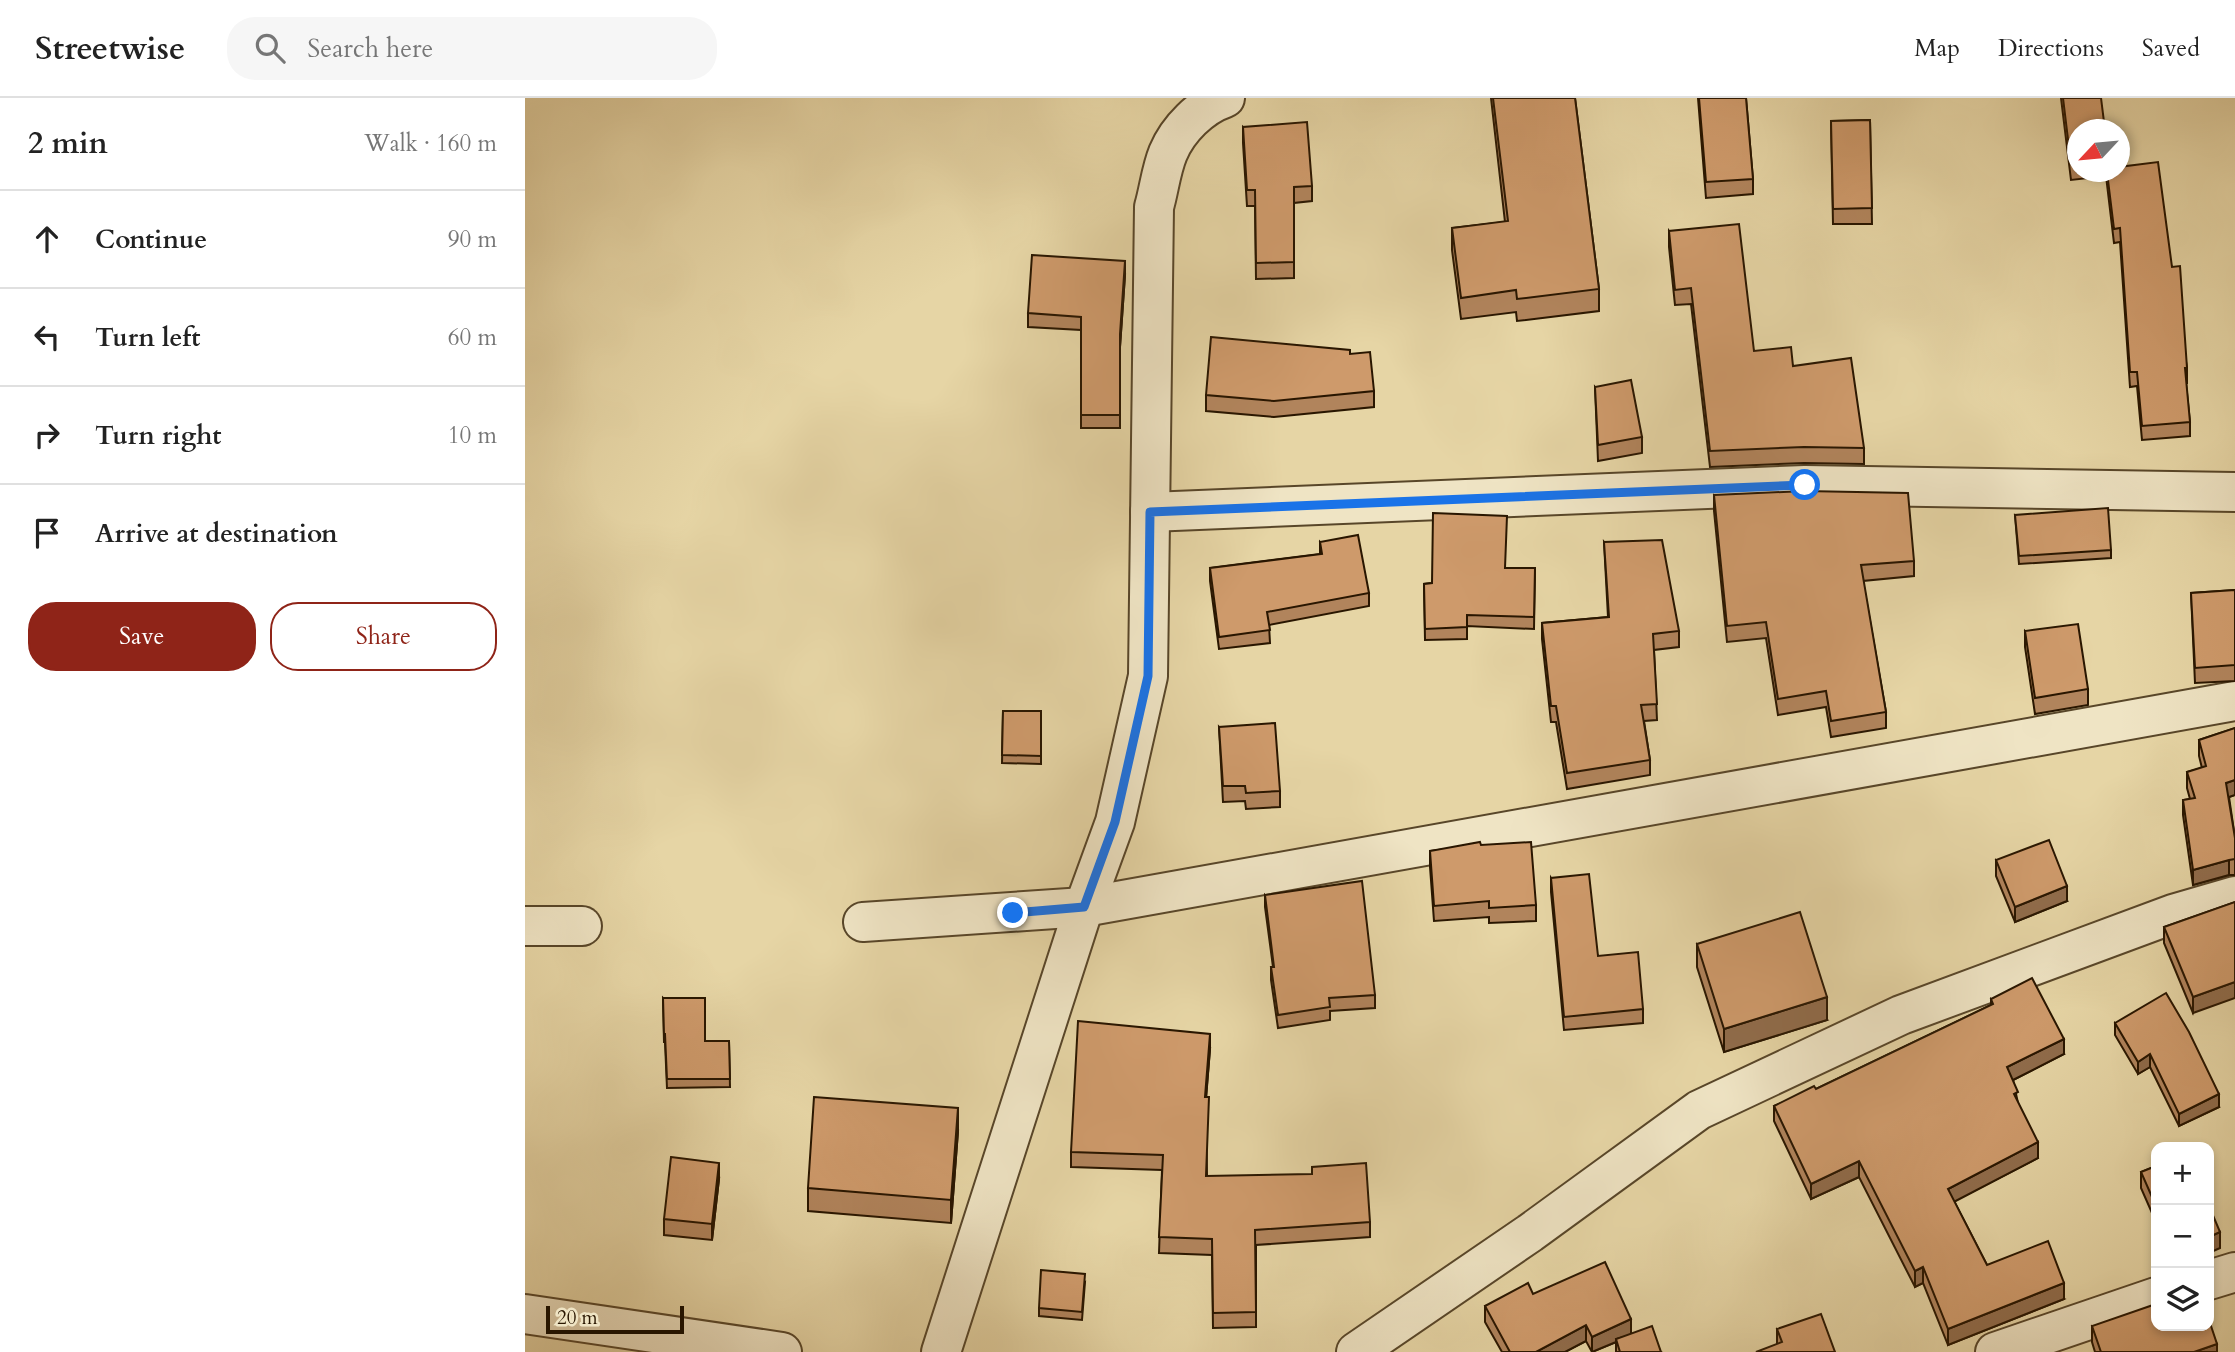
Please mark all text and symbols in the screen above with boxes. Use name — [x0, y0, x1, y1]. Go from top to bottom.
search box — [227, 17, 717, 80]
text: Streetwise — [35, 26, 185, 71]
icon: search — [251, 29, 289, 67]
text: Search here — [307, 31, 433, 66]
text: Map — [1914, 32, 1960, 65]
text: Directions — [1998, 32, 2104, 65]
text: Saved — [2142, 32, 2200, 65]
north arrow — [2067, 119, 2130, 182]
text: 2 min — [28, 123, 108, 164]
text: Walk · 160 m — [364, 128, 497, 159]
icon: ahead — [28, 220, 66, 258]
text: Continue — [95, 222, 207, 257]
text: 90 m — [448, 224, 497, 255]
icon: left — [28, 318, 66, 356]
text: Turn left — [95, 320, 200, 355]
text: 60 m — [448, 322, 497, 353]
icon: right — [28, 416, 66, 454]
text: Turn right — [95, 418, 222, 453]
text: 10 m — [448, 420, 497, 451]
route start — [1789, 469, 1820, 500]
icon: arrive — [28, 514, 66, 552]
text: Arrive at destination — [95, 516, 338, 551]
button: Save — [28, 602, 256, 671]
button: Share — [270, 602, 497, 671]
route end — [997, 897, 1028, 928]
map controls — [2151, 1142, 2214, 1331]
button: + — [2151, 1142, 2214, 1205]
button: − — [2151, 1205, 2214, 1268]
button: layers — [2151, 1268, 2214, 1331]
scale bar — [546, 1303, 684, 1335]
text: 20 m — [557, 1305, 598, 1331]

